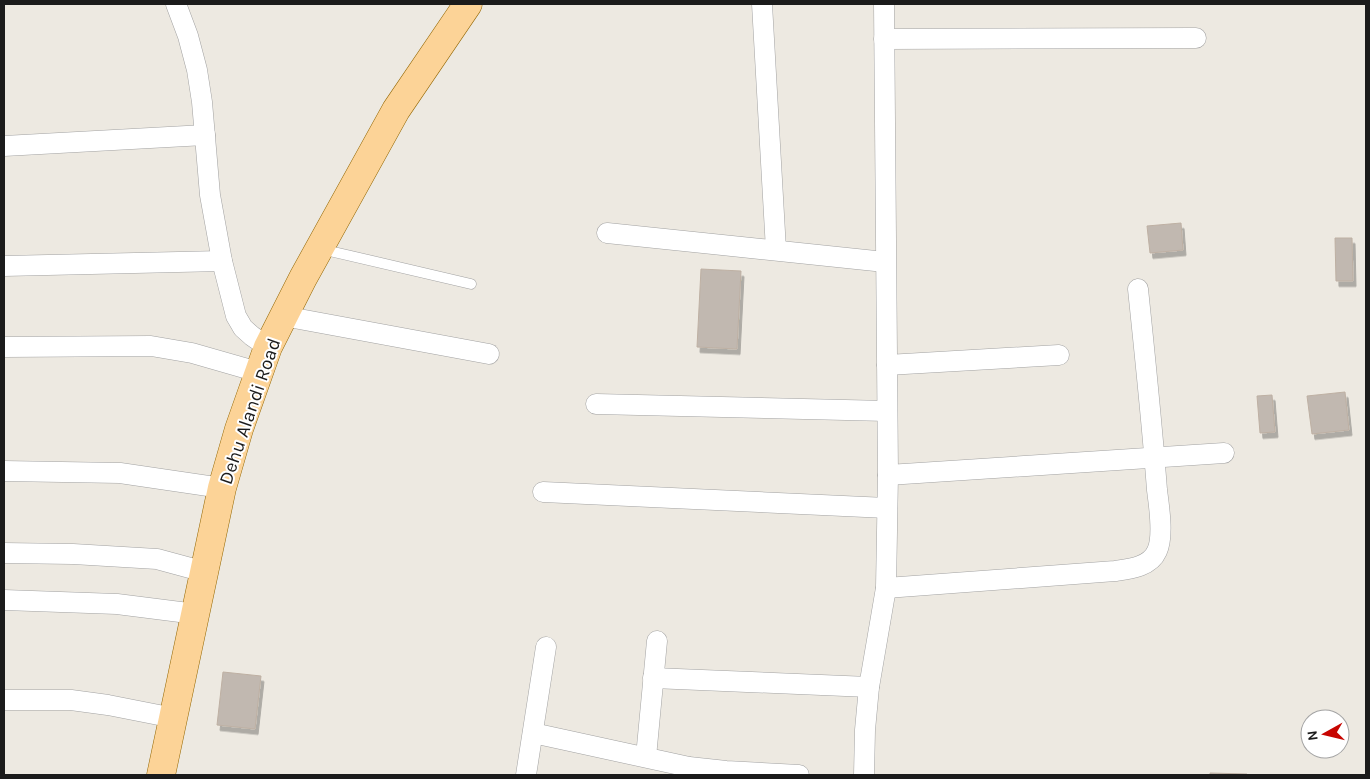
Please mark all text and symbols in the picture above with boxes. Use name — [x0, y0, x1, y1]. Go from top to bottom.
street label: Dehu Alandi Road — [215, 335, 285, 487]
north arrow — [1300, 709, 1350, 759]
text: N — [1304, 730, 1322, 742]

